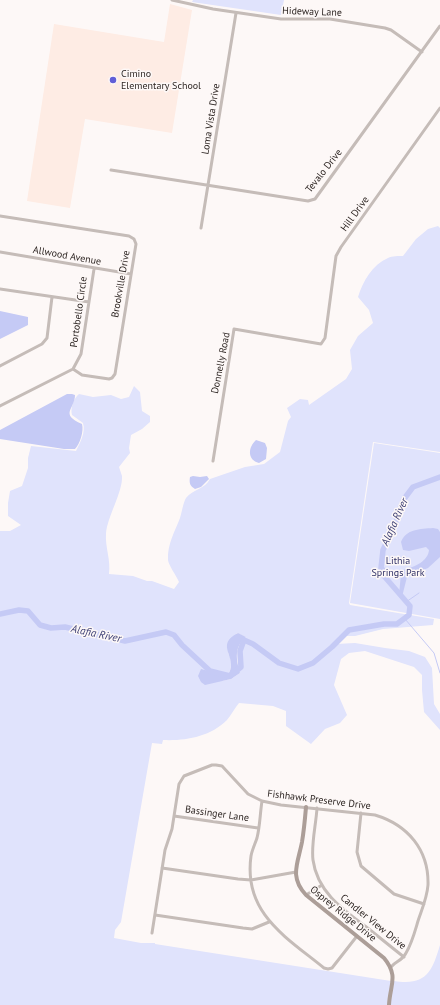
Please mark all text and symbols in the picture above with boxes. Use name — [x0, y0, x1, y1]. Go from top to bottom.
street label: Hideway Lane — [282, 5, 342, 19]
place label: Cimino Elementary School — [121, 68, 201, 92]
marker: Cimino Elementary School — [108, 75, 118, 85]
street label: Loma Vista Drive — [199, 83, 223, 155]
street label: Tevalo Drive — [303, 147, 345, 195]
street label: Hill Drive — [338, 194, 372, 234]
street label: Allwood Avenue — [32, 244, 102, 268]
street label: Brookville Drive — [109, 249, 133, 319]
street label: Portobello Circle — [68, 276, 90, 348]
street label: Donnelly Road — [209, 331, 233, 395]
water label: Alafia River — [379, 496, 411, 548]
park label: Lithia Springs Park — [372, 555, 424, 578]
water label: Alafia River — [70, 622, 122, 646]
street label: Fishhawk Preserve Drive — [267, 788, 371, 812]
street label: Bassinger Lane — [184, 804, 250, 824]
street label: Osprey Ridge Drive — [308, 884, 378, 944]
street label: Candler View Drive — [338, 892, 408, 952]

